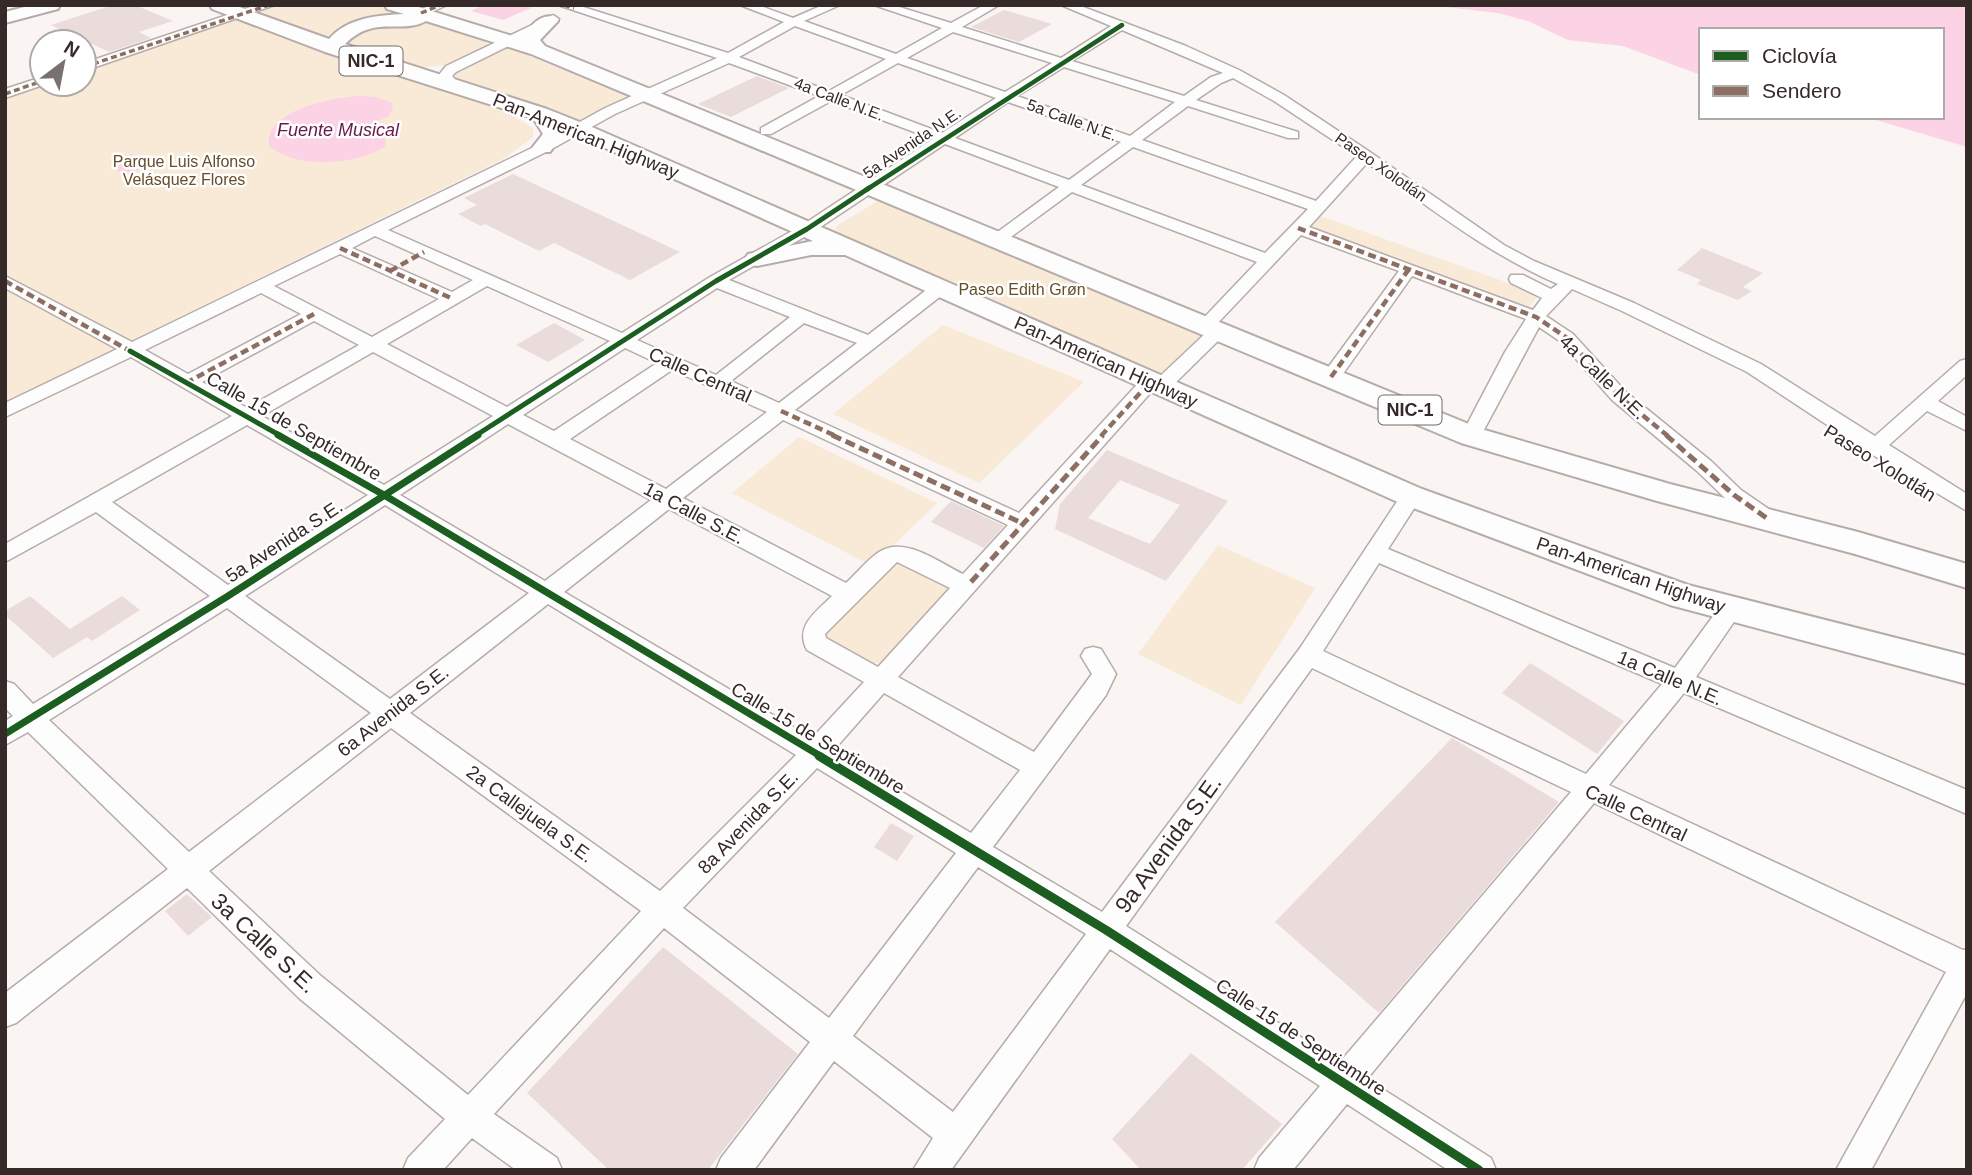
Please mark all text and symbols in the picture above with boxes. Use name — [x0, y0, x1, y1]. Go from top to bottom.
north arrow — [28, 28, 98, 98]
legend — [1699, 28, 1944, 119]
text: N — [60, 36, 83, 62]
text: Ciclovía — [1762, 44, 1837, 67]
road number: NIC-1 — [340, 46, 402, 76]
street label: 4a Calle N.E. — [792, 74, 886, 124]
text: Sendero — [1762, 79, 1841, 102]
street label: Pan-American Highway — [490, 89, 682, 183]
street label: 5a Calle N.E. — [1025, 96, 1119, 144]
street label: 5a Avenida N.E. — [860, 104, 964, 182]
water label: Fuente Musical — [277, 120, 400, 140]
street label: Paseo Xolotlán — [1332, 129, 1430, 205]
park label: Parque Luis Alfonso Velásquez Flores — [113, 153, 255, 188]
park label: Paseo Edith Grøn — [958, 281, 1086, 298]
street label: Pan-American Highway — [1011, 312, 1201, 412]
street label: 4a Calle N.E. — [1555, 331, 1651, 423]
street label: Calle Central — [646, 343, 754, 407]
street label: Calle 15 de Septiembre — [203, 367, 385, 485]
road number: NIC-1 — [1378, 396, 1442, 424]
street label: Paseo Xolotlán — [1820, 420, 1940, 506]
street label: 1a Calle S.E. — [640, 478, 748, 548]
street label: 5a Avenida S.E. — [222, 495, 346, 587]
street label: Pan-American Highway — [1534, 533, 1729, 617]
street label: 1a Calle N.E. — [1614, 646, 1726, 710]
street label: 6a Avenida S.E. — [333, 661, 453, 761]
street label: Calle 15 de Septiembre — [727, 678, 909, 798]
street label: 2a Callejuela S.E. — [463, 761, 597, 867]
street label: 8a Avenida S.E. — [694, 766, 802, 878]
street label: 9a Avenida S.E. — [1110, 770, 1226, 918]
street label: Calle Central — [1582, 780, 1690, 846]
street label: 3a Calle S.E. — [206, 888, 322, 998]
street label: Calle 15 de Septiembre — [1212, 974, 1390, 1100]

